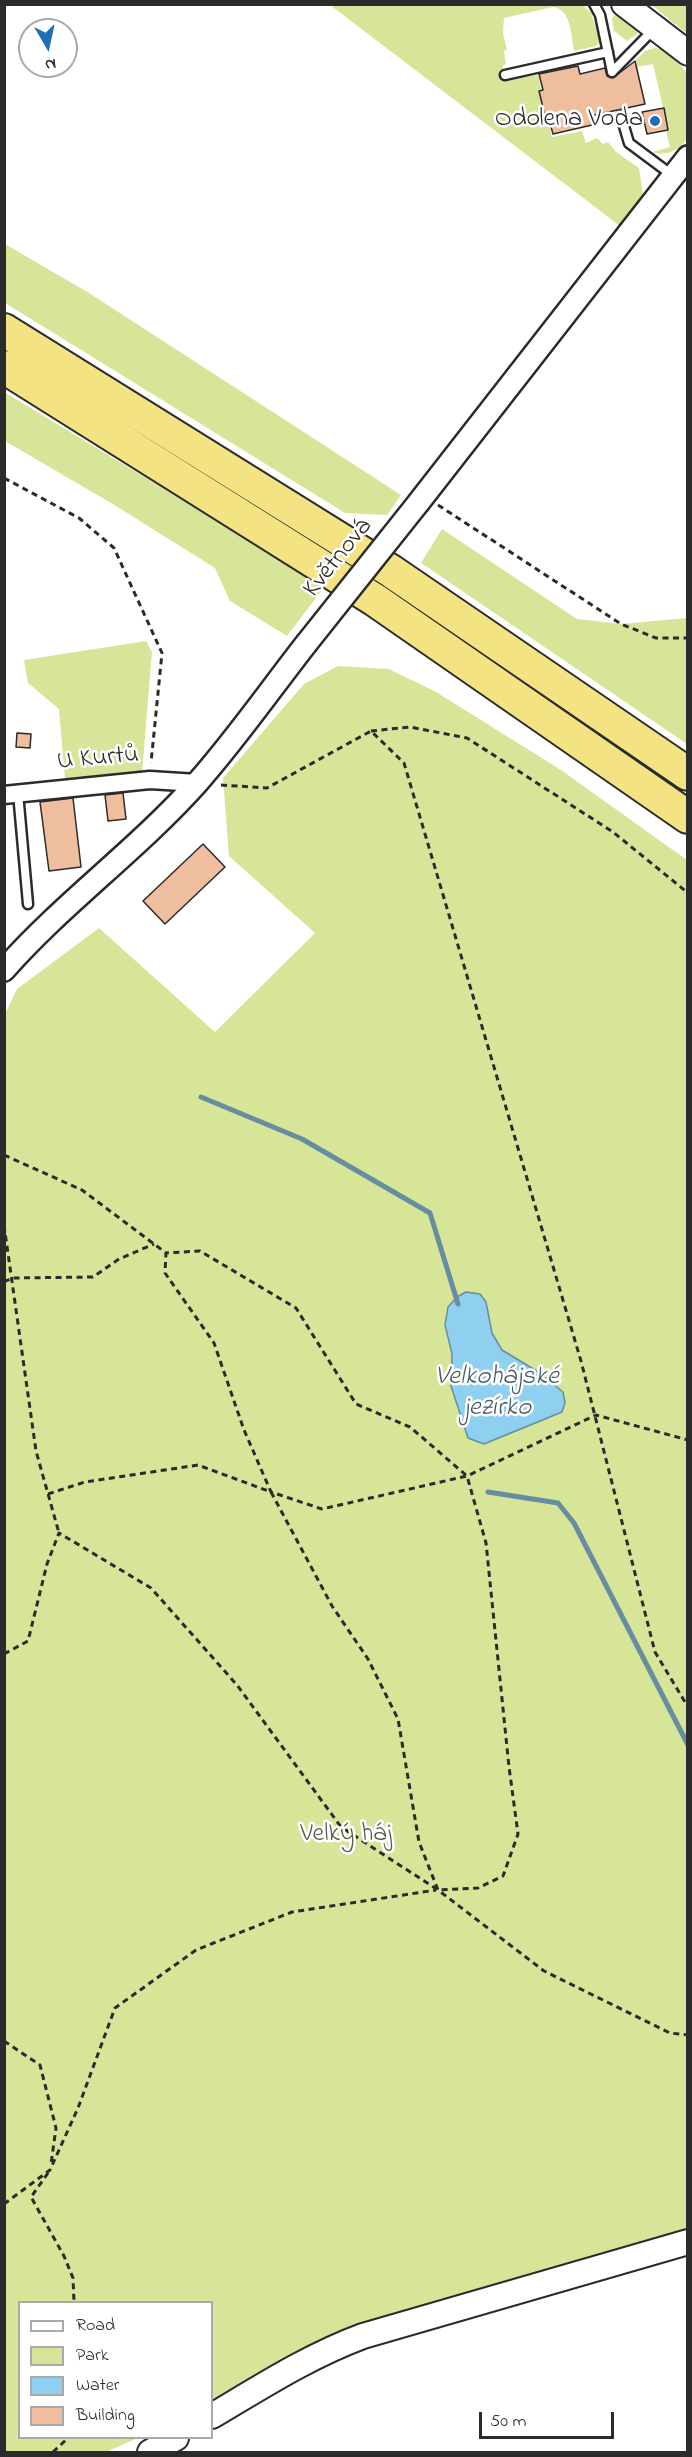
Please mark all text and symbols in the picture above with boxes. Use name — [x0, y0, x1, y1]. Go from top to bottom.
north arrow — [18, 18, 78, 78]
text: N — [43, 51, 58, 77]
place label: Odolena Voda — [495, 105, 643, 137]
marker: Odolena Voda — [648, 114, 662, 128]
street label: Květnová — [298, 513, 380, 605]
street label: U Kurtů — [56, 741, 140, 779]
water label: Velkohájské jezírko — [435, 1363, 559, 1426]
park label: Velký háj — [300, 1820, 392, 1852]
legend — [18, 2301, 213, 2439]
text: Road — [76, 2313, 115, 2339]
text: Park — [76, 2343, 109, 2369]
text: Water — [76, 2373, 119, 2399]
scale bar — [482, 2400, 617, 2438]
text: Building — [76, 2403, 135, 2429]
text: 50 m — [490, 2409, 527, 2435]

